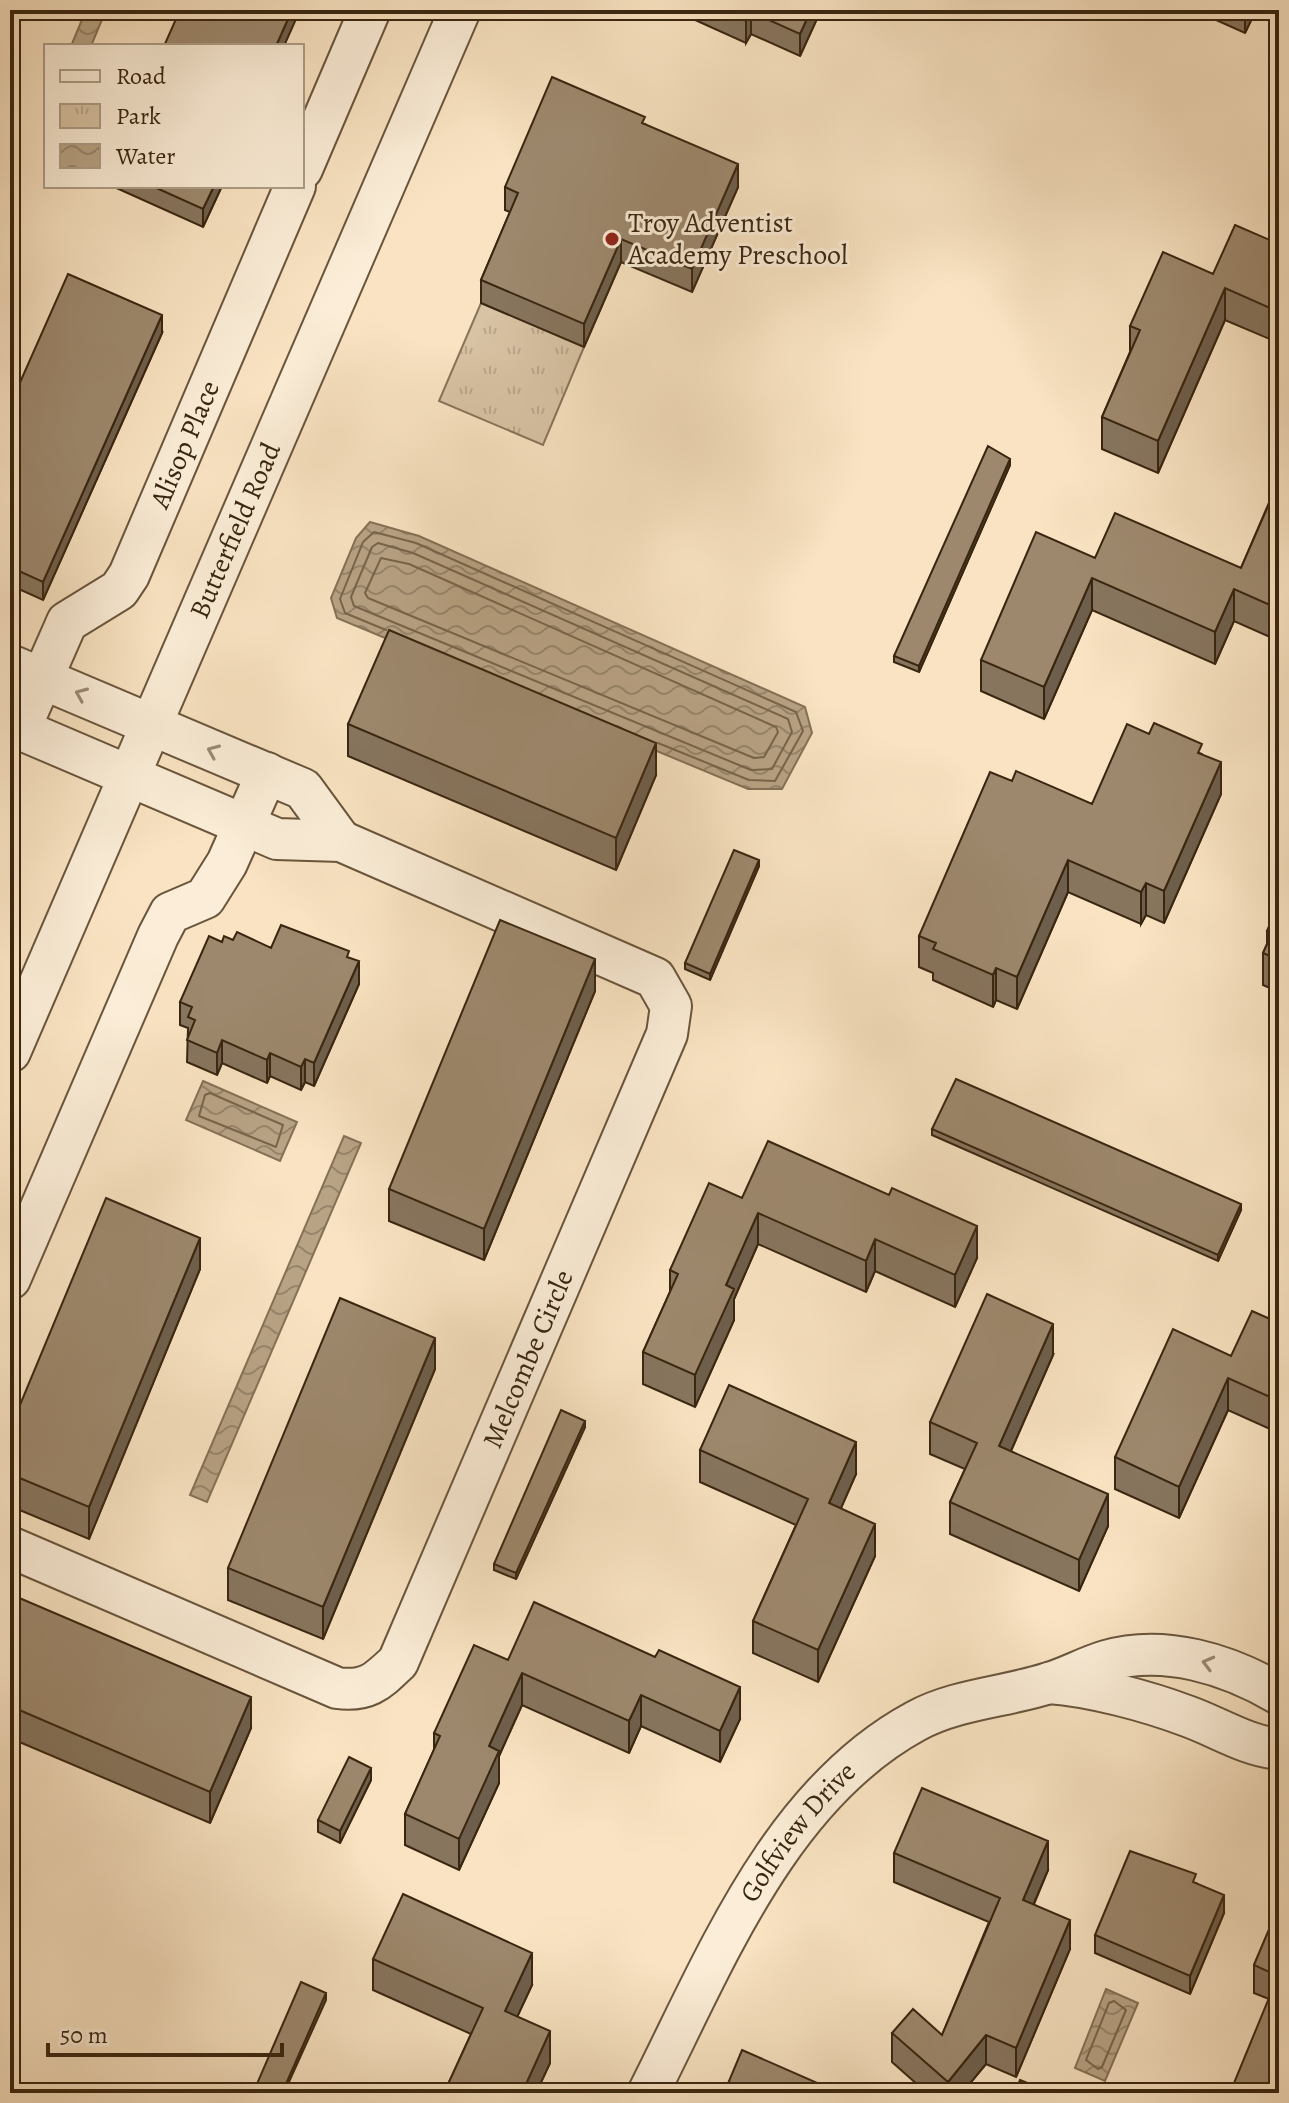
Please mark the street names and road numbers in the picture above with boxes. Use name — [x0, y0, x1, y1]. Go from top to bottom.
street label: Alisop Place — [140, 375, 229, 515]
street label: Butterfield Road — [180, 436, 290, 625]
street label: Melcombe Circle — [473, 1264, 583, 1454]
street label: Golfview Drive — [731, 1753, 864, 1909]

